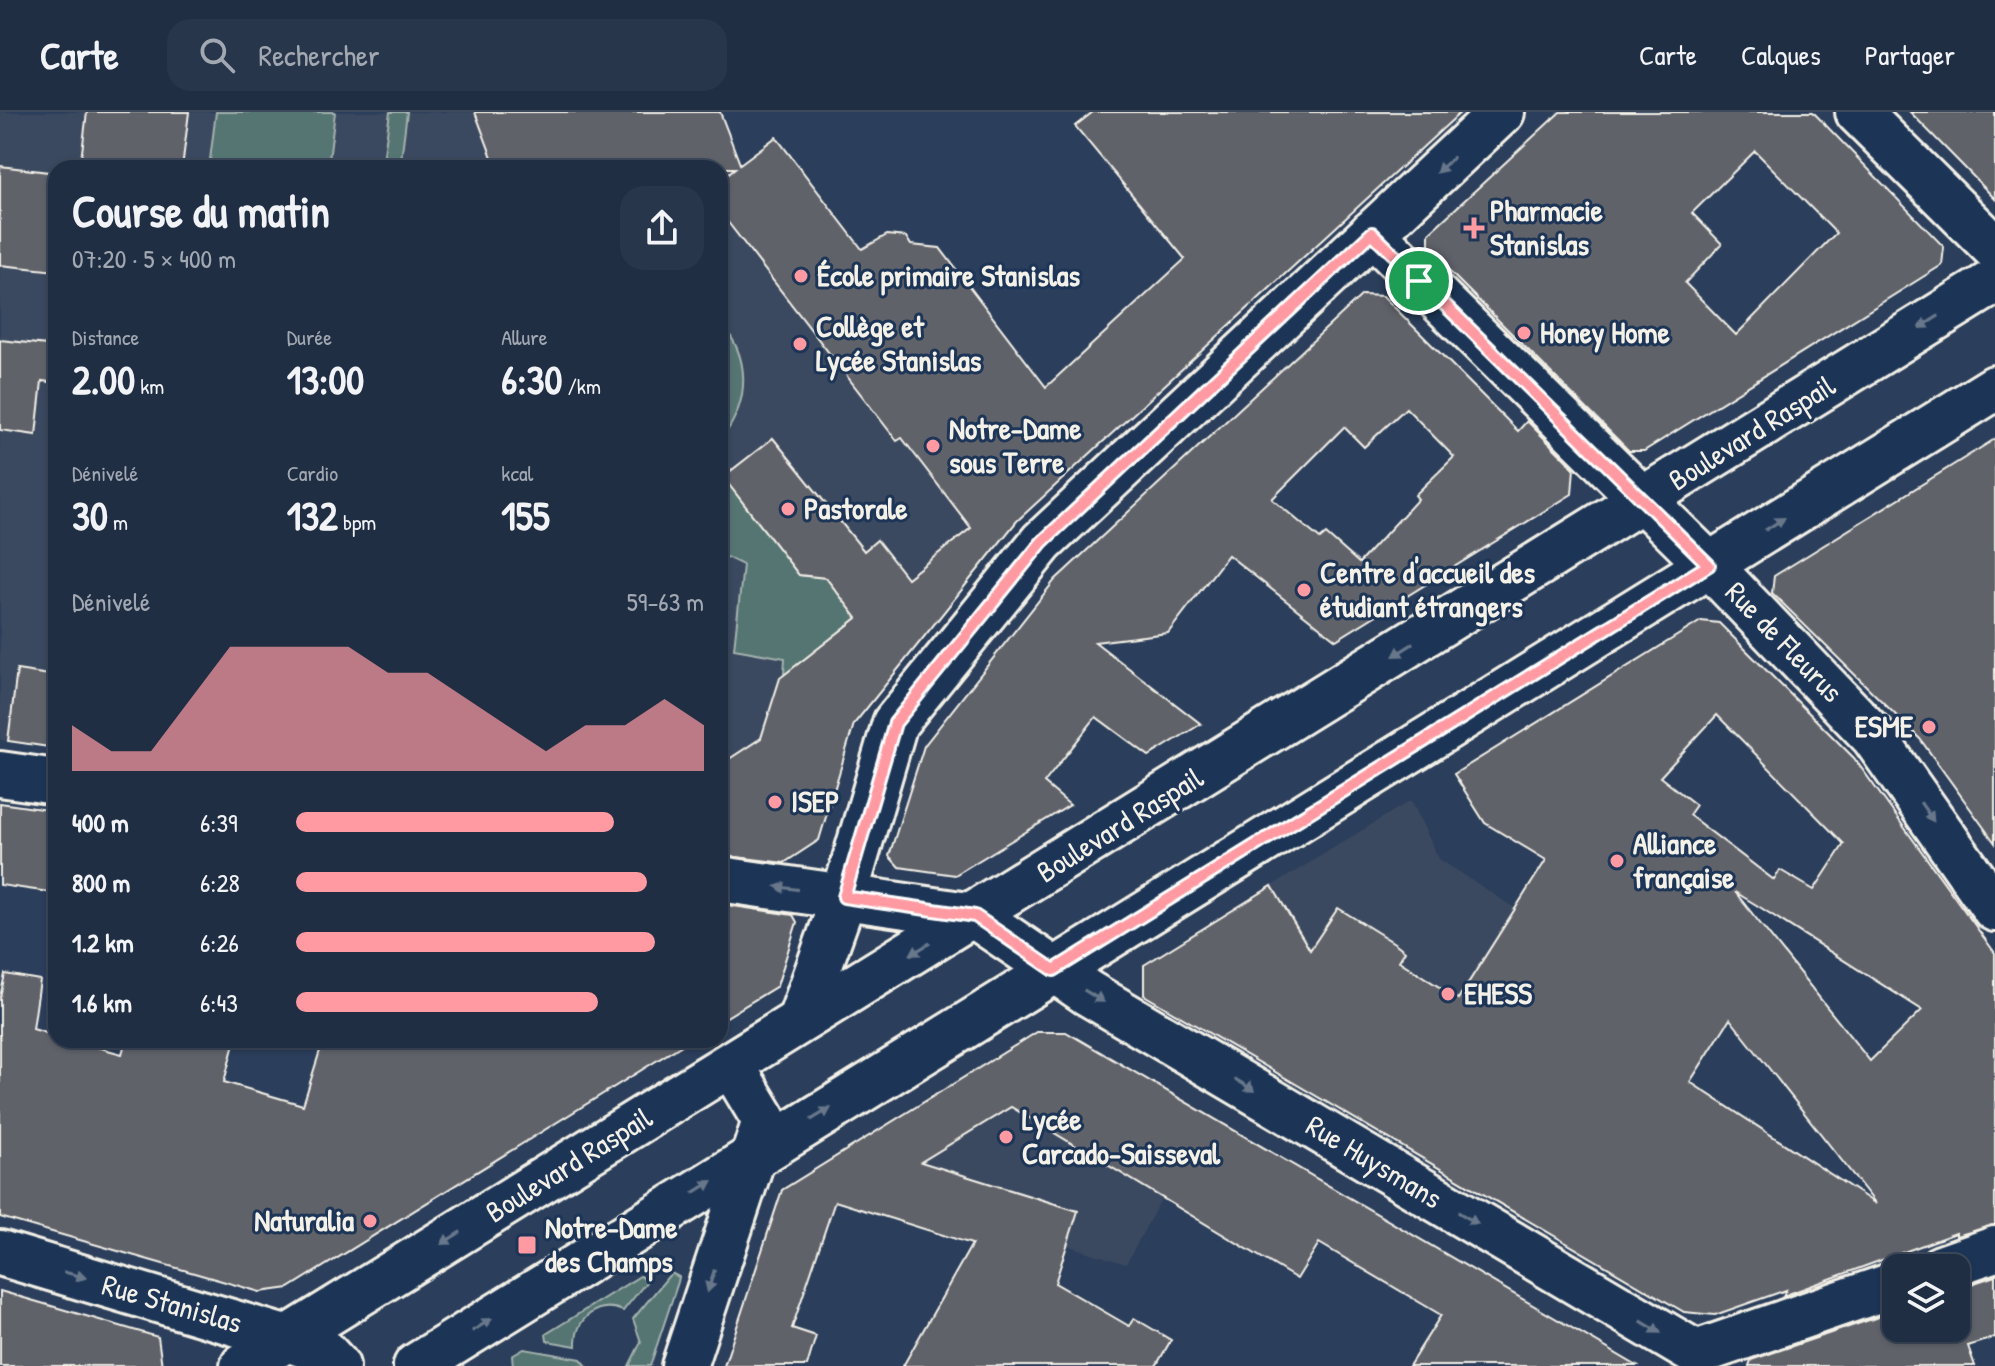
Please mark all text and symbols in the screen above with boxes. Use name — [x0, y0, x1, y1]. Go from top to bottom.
search box — [167, 19, 727, 91]
text: Carte — [40, 29, 119, 81]
icon: search — [195, 33, 239, 77]
text: Rechercher — [259, 35, 380, 75]
text: Carte — [1639, 36, 1697, 74]
text: Calques — [1741, 36, 1821, 74]
text: Partager — [1865, 36, 1955, 74]
one-way arrow — [1436, 155, 1455, 173]
text: Course du matin — [72, 181, 330, 241]
button: share — [620, 186, 704, 270]
place label: Pharmacie Stanislas — [1490, 190, 1603, 264]
marker: Pharmacie Stanislas — [1465, 219, 1483, 237]
text: 07:20 · 5 × 400 m — [72, 241, 236, 276]
pin — [1385, 247, 1453, 315]
place label: École primaire Stanislas — [817, 255, 1081, 296]
icon: arrive — [1397, 259, 1441, 303]
marker: École primaire Stanislas — [792, 267, 810, 285]
place label: Collège et Lycée Stanislas — [816, 306, 982, 381]
place label: Honey Home — [1540, 312, 1670, 353]
one-way arrow — [1918, 315, 1940, 329]
text: Distance — [72, 322, 139, 352]
text: Durée — [287, 322, 332, 352]
text: Allure — [501, 322, 548, 352]
marker: Honey Home — [1515, 324, 1533, 342]
marker: Collège et Lycée Stanislas — [791, 335, 809, 353]
text: 2.00 — [72, 352, 135, 406]
text: 13:00 — [287, 352, 364, 406]
text: 6:30 — [501, 352, 562, 406]
street label: Boulevard Raspail — [1661, 365, 1842, 499]
text: km — [135, 371, 164, 401]
text: /km — [562, 371, 601, 401]
place label: Notre-Dame sous Terre — [949, 408, 1081, 482]
marker: Notre-Dame sous Terre — [924, 437, 942, 455]
text: Dénivelé — [72, 458, 138, 488]
text: Cardio — [287, 458, 338, 488]
text: kcal — [501, 458, 533, 488]
text: 30 — [72, 488, 108, 542]
text: 132 — [287, 488, 338, 542]
text: 155 — [501, 488, 550, 542]
place label: Pastorale — [804, 488, 907, 528]
marker: Pastorale — [779, 500, 797, 518]
text: m — [108, 507, 128, 537]
text: bpm — [338, 507, 376, 537]
one-way arrow — [1764, 517, 1786, 531]
place label: Centre d'accueil des étudiant étrangers — [1320, 552, 1535, 627]
street label: Rue de Fleurus — [1717, 572, 1852, 710]
marker: Centre d'accueil des étudiant étrangers — [1295, 581, 1313, 599]
text: Dénivelé — [72, 584, 150, 619]
text: 59–63 m — [627, 584, 704, 619]
one-way arrow — [1391, 642, 1414, 657]
place label: ESME — [1855, 706, 1914, 746]
marker: ESME — [1920, 718, 1938, 736]
street label: Boulevard Raspail — [1029, 757, 1210, 891]
place label: ISEP — [791, 781, 840, 821]
marker: ISEP — [766, 793, 784, 811]
one-way arrow — [1919, 801, 1934, 822]
text: 400 m — [72, 805, 129, 840]
text: 6:39 — [200, 805, 238, 840]
place label: Alliance française — [1633, 823, 1734, 897]
marker: Alliance française — [1608, 852, 1626, 870]
text: 800 m — [72, 865, 130, 900]
text: 6:28 — [200, 865, 240, 900]
one-way arrow — [774, 881, 799, 894]
text: 1.2 km — [72, 925, 134, 960]
text: 6:26 — [200, 925, 239, 960]
one-way arrow — [909, 942, 931, 956]
place label: EHESS — [1464, 973, 1532, 1013]
text: 1.6 km — [72, 985, 132, 1020]
text: 6:43 — [200, 985, 238, 1020]
marker: EHESS — [1439, 985, 1457, 1003]
one-way arrow — [1083, 989, 1105, 1003]
one-way arrow — [1234, 1078, 1256, 1092]
street label: Boulevard Raspail — [478, 1097, 659, 1231]
place label: Lycée Carcado-Saisseval — [1022, 1099, 1221, 1173]
street label: Rue Huysmans — [1299, 1105, 1450, 1217]
one-way arrow — [810, 1107, 832, 1121]
marker: Lycée Carcado-Saisseval — [997, 1128, 1015, 1146]
one-way arrow — [692, 1180, 714, 1194]
place label: Naturalia — [254, 1200, 354, 1240]
place label: Notre-Dame des Champs — [545, 1207, 677, 1282]
one-way arrow — [1457, 1210, 1479, 1224]
marker: Naturalia — [361, 1212, 379, 1230]
one-way arrow — [440, 1230, 462, 1244]
marker: Notre-Dame des Champs — [516, 1234, 538, 1256]
map controls — [1882, 1254, 1970, 1342]
button: layers — [1882, 1254, 1970, 1342]
street label: Rue Stanislas — [98, 1264, 247, 1342]
one-way arrow — [63, 1269, 87, 1282]
one-way arrow — [704, 1269, 717, 1293]
one-way arrow — [471, 1318, 493, 1332]
one-way arrow — [1640, 1319, 1662, 1333]

